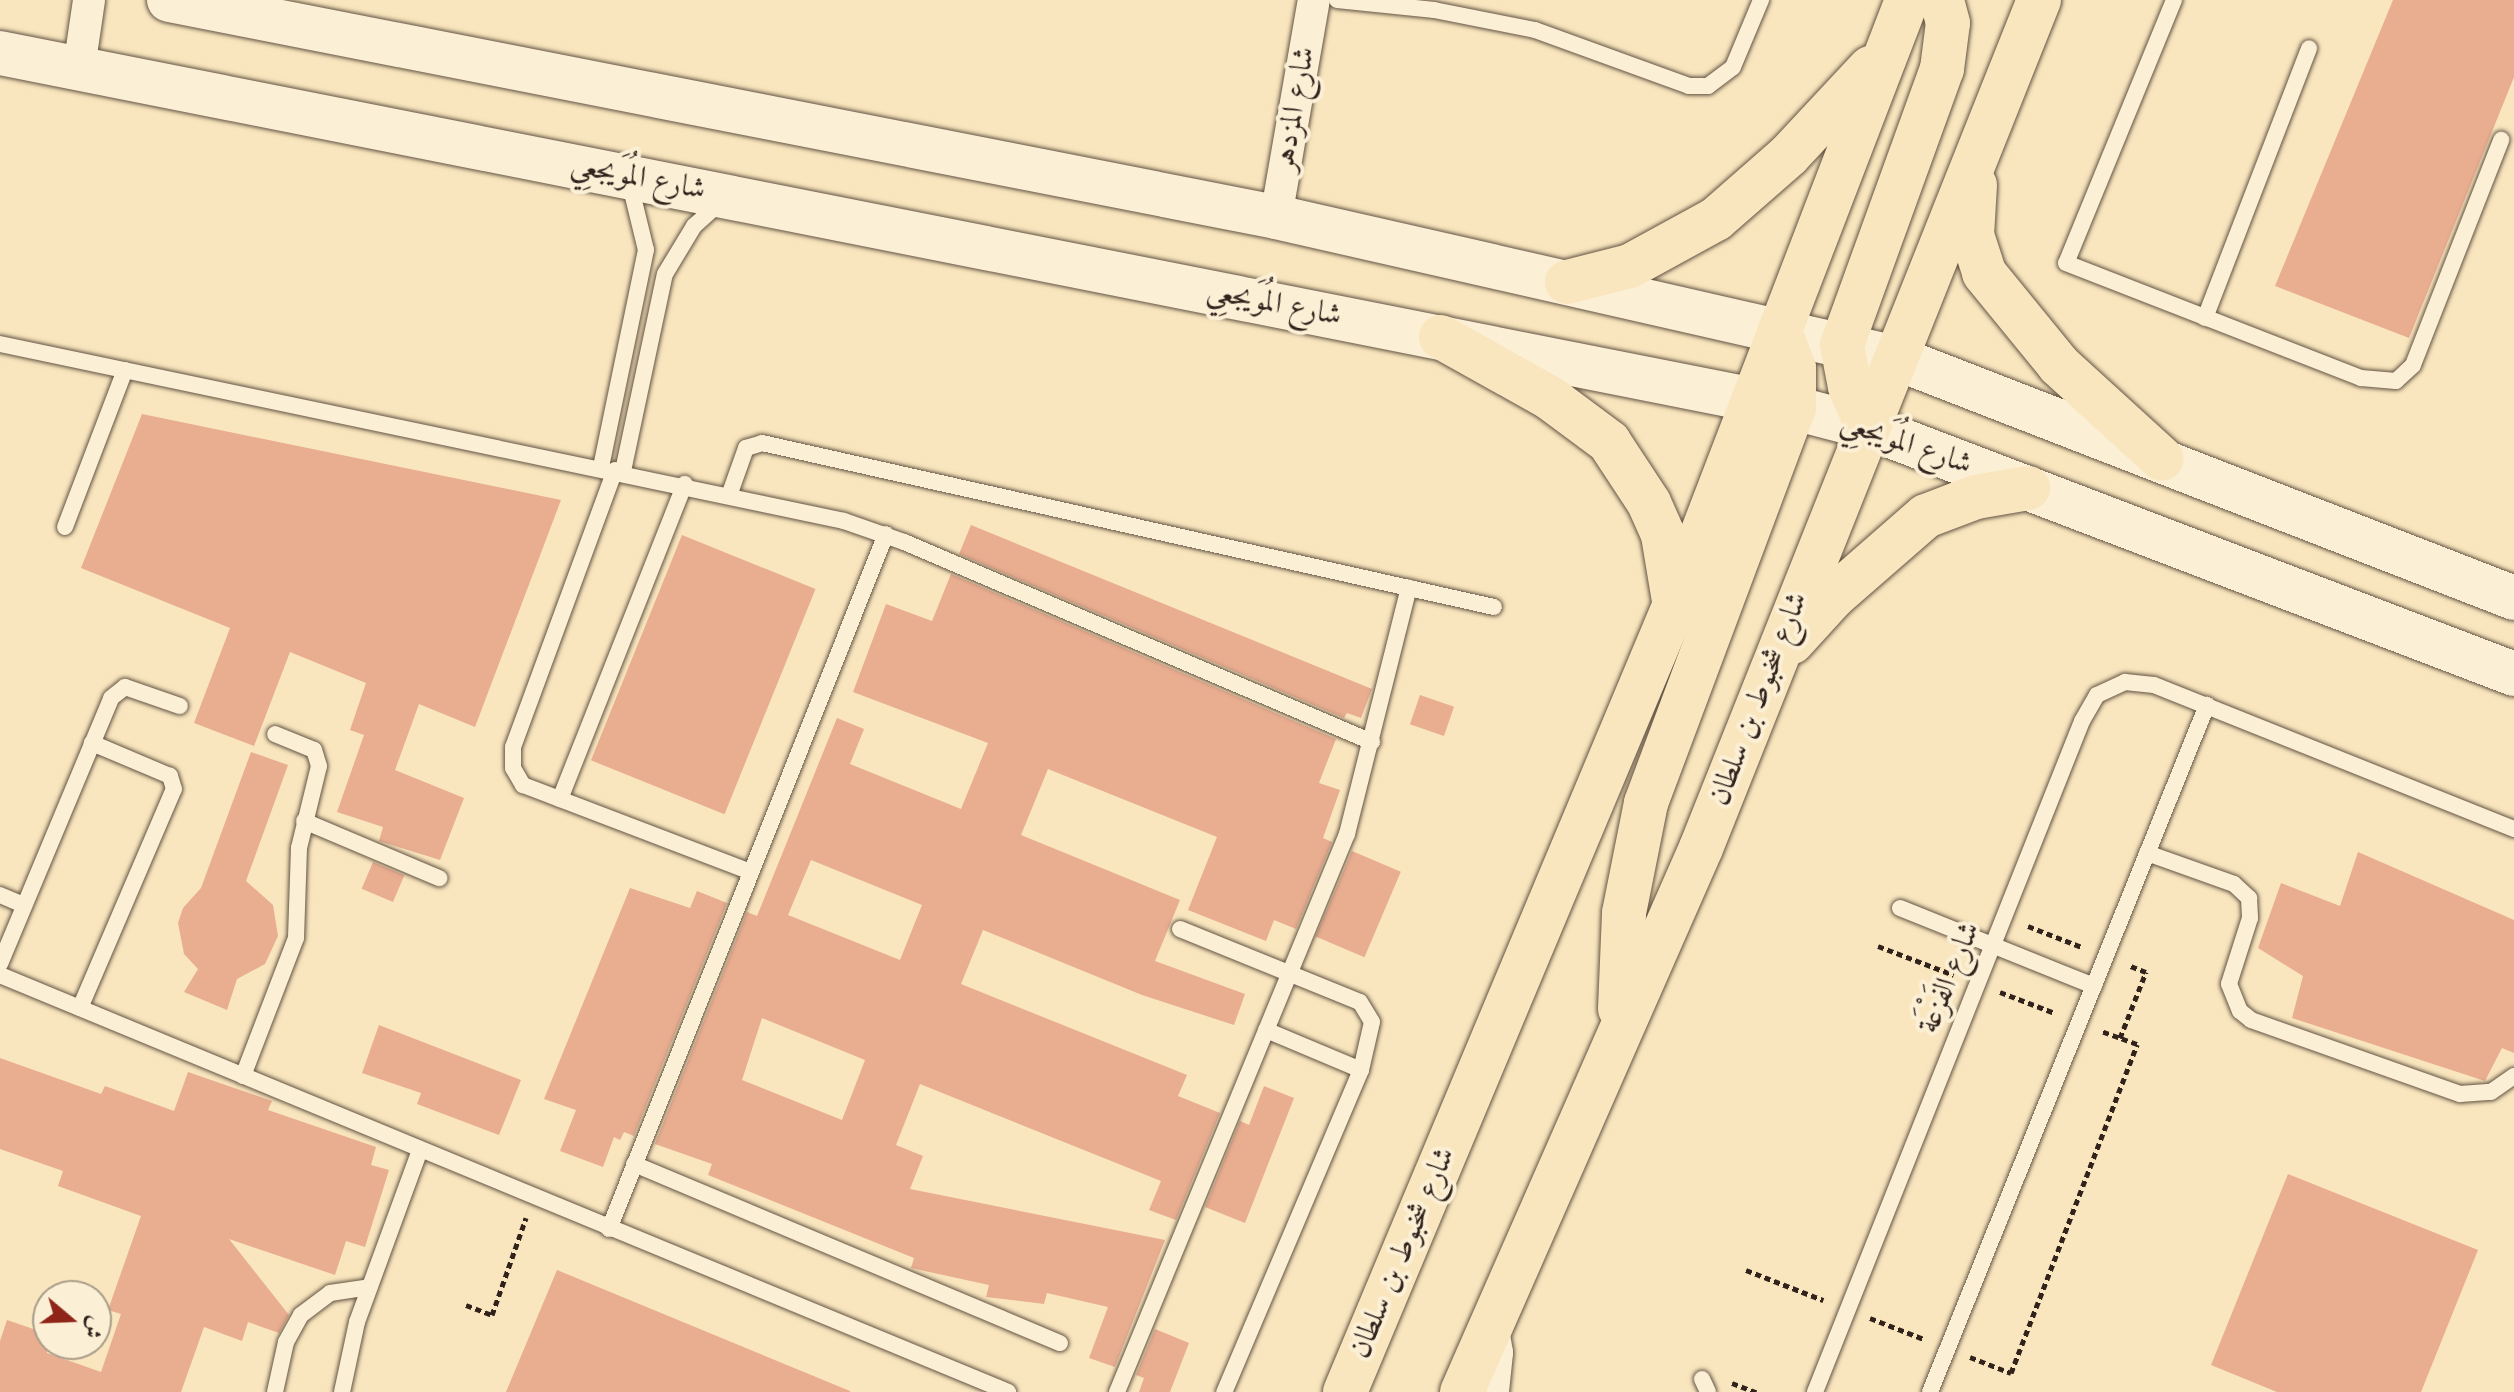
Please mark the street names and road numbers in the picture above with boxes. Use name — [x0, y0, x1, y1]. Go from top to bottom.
street label: شارع المزدهر — [1266, 44, 1324, 174]
street label: شارع المُوَيجعِي — [568, 147, 708, 209]
street label: شارع المُوَيجعِي — [1204, 273, 1344, 335]
street label: شارع المُوَيجعِي — [1836, 405, 1976, 483]
street label: شارع شخبوط بن سلطان — [1702, 587, 1816, 811]
street label: شارع الفَزْعَة — [1911, 917, 1989, 1039]
street label: شارع شخبوط بن سلطان — [1342, 1142, 1464, 1364]

